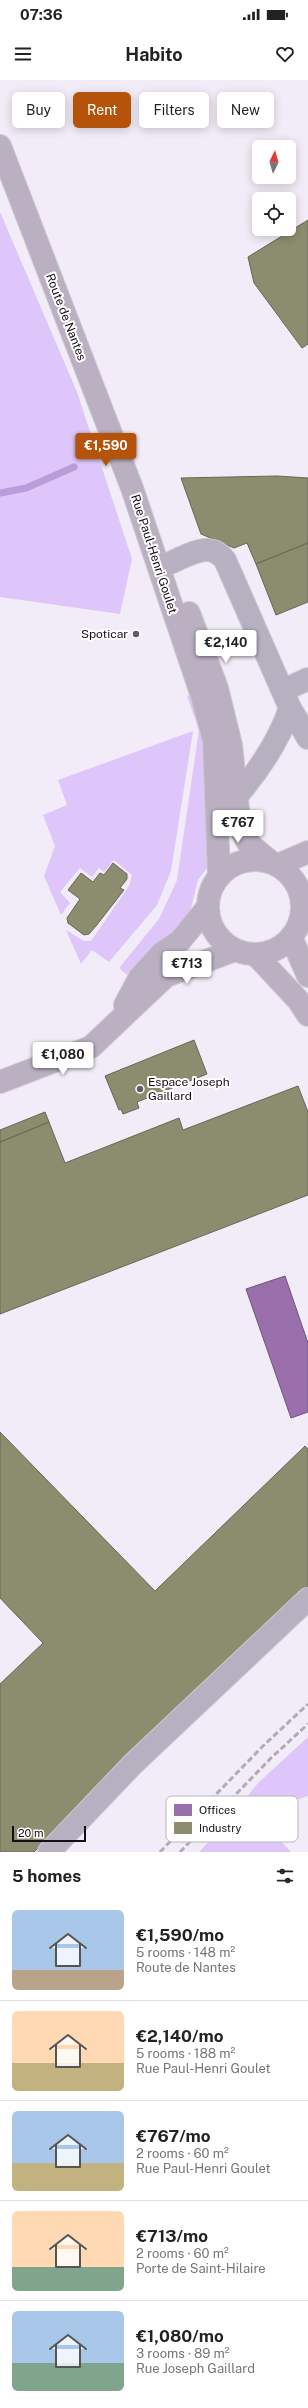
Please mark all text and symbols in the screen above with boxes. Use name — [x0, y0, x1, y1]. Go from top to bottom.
text: 07:36 — [20, 6, 63, 23]
icon: menu — [12, 43, 34, 65]
icon: heart — [274, 43, 296, 65]
text: Habito — [125, 44, 183, 65]
chip: Buy — [12, 92, 65, 128]
chip: Rent — [73, 92, 131, 128]
chip: Filters — [139, 92, 209, 128]
chip: New — [217, 92, 274, 128]
north arrow — [252, 140, 296, 184]
map controls — [252, 140, 296, 236]
button: locate — [252, 192, 296, 236]
street label: Route de Nantes — [43, 272, 89, 362]
pin: €1,590 — [73, 433, 139, 467]
text: €1,590 — [84, 438, 128, 453]
street label: Rue Paul-Henri Goulet — [128, 493, 180, 616]
place label: Spoticar — [81, 627, 128, 641]
marker: Spoticar — [131, 629, 141, 639]
pin: €2,140 — [193, 630, 259, 664]
text: €2,140 — [205, 635, 247, 650]
pin: €767 — [214, 810, 262, 844]
text: €767 — [222, 815, 255, 830]
pin: €713 — [163, 951, 211, 985]
text: €713 — [172, 956, 202, 971]
pin: €1,080 — [30, 1042, 96, 1076]
text: €1,080 — [41, 1047, 85, 1062]
place label: Espace Joseph Gaillard — [148, 1075, 230, 1103]
marker: Espace Joseph Gaillard — [135, 1084, 145, 1094]
legend — [166, 1796, 298, 1842]
text: Offices — [199, 1804, 236, 1816]
text: Industry — [199, 1822, 242, 1834]
scale bar — [12, 1824, 86, 1843]
text: 20 m — [18, 1827, 43, 1839]
icon: filters — [274, 1865, 296, 1887]
text: 5 homes — [12, 1866, 81, 1886]
text: €1,590/mo — [136, 1925, 224, 1945]
icon: home — [44, 1926, 92, 1974]
text: 5 rooms · 148 m² — [136, 1945, 235, 1960]
text: Route de Nantes — [136, 1960, 236, 1975]
text: €2,140/mo — [136, 2026, 223, 2046]
icon: home — [44, 2027, 92, 2075]
text: 5 rooms · 188 m² — [136, 2046, 235, 2061]
text: Rue Paul-Henri Goulet — [136, 2061, 271, 2076]
text: €767/mo — [136, 2126, 211, 2146]
icon: home — [44, 2127, 92, 2175]
text: 2 rooms · 60 m² — [136, 2146, 229, 2161]
text: Rue Paul-Henri Goulet — [136, 2161, 271, 2176]
text: €713/mo — [136, 2226, 208, 2246]
icon: home — [44, 2227, 92, 2275]
text: 2 rooms · 60 m² — [136, 2246, 229, 2261]
text: Porte de Saint-Hilaire — [136, 2261, 266, 2276]
text: €1,080/mo — [136, 2326, 224, 2346]
icon: home — [44, 2327, 92, 2375]
text: 3 rooms · 89 m² — [136, 2346, 230, 2361]
text: Rue Joseph Gaillard — [136, 2361, 255, 2376]

